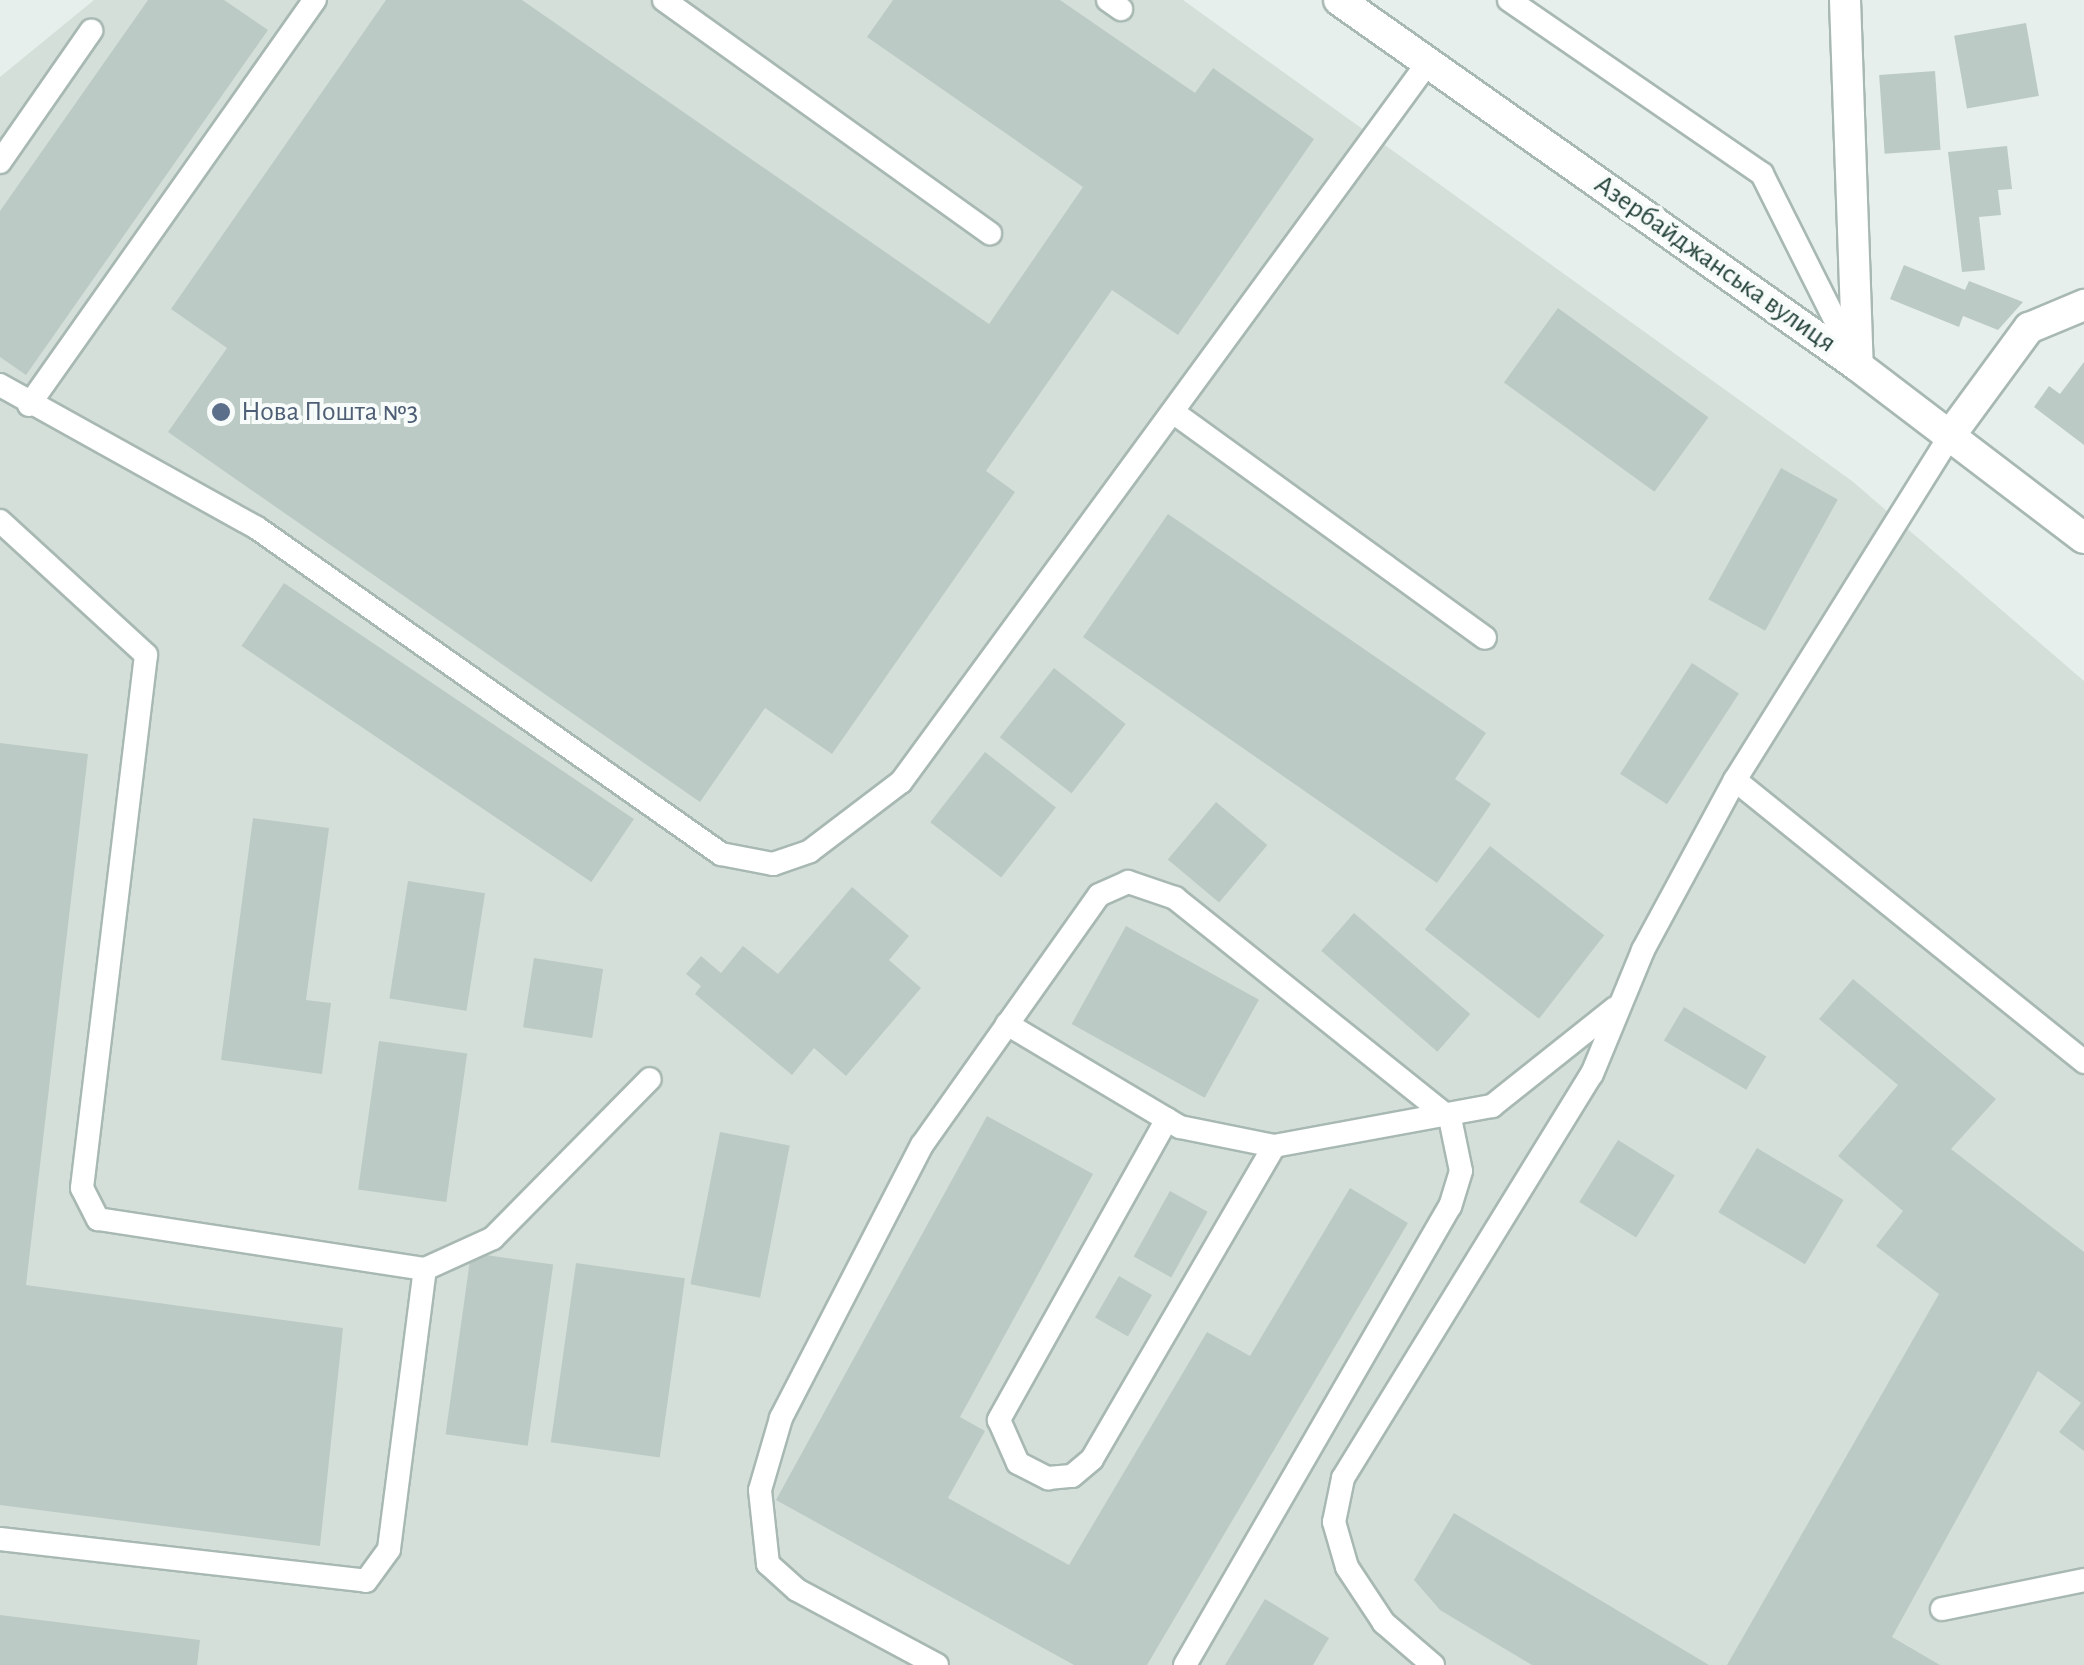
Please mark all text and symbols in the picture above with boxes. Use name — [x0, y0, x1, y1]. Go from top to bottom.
street label: Азербайджанська вулиця — [1588, 168, 1842, 360]
place label: Нова Пошта №3 — [241, 395, 418, 429]
marker: Нова Пошта №3 — [210, 401, 232, 423]

